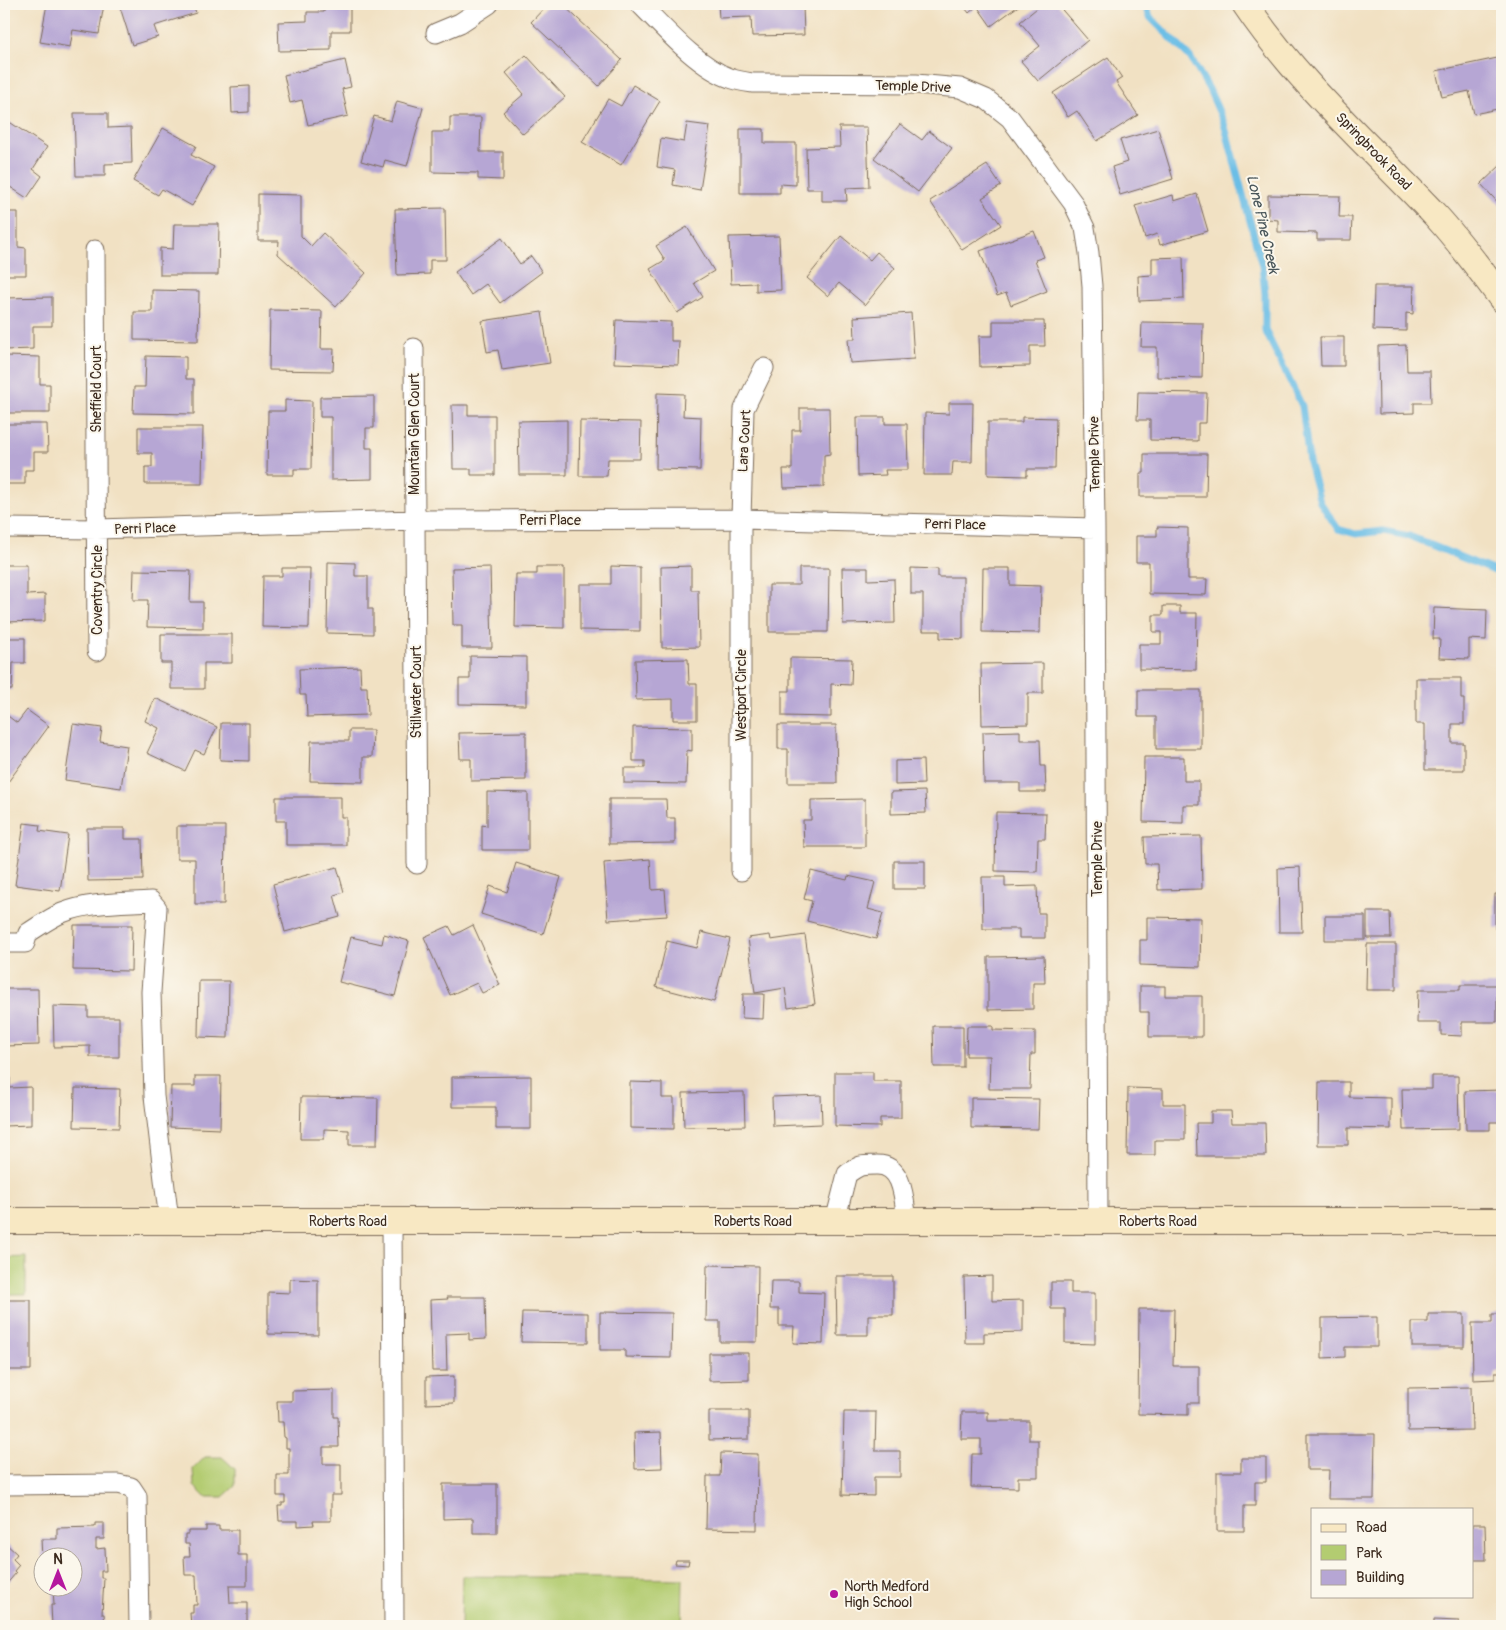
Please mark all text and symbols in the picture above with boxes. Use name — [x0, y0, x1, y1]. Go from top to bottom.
street label: Temple Drive — [875, 77, 951, 96]
street label: Springbrook Road — [1332, 109, 1415, 194]
water label: Lone Pine Creek — [1242, 173, 1283, 277]
street label: Sheffield Court — [88, 345, 105, 433]
street label: Mountain Glen Court — [406, 373, 423, 495]
street label: Lara Court — [734, 409, 755, 473]
street label: Temple Drive — [1085, 416, 1104, 492]
street label: Perri Place — [519, 512, 581, 529]
street label: Perri Place — [924, 515, 986, 534]
street label: Perri Place — [114, 519, 176, 538]
street label: Coventry Circle — [89, 545, 106, 635]
street label: Stillwater Court — [408, 645, 425, 738]
street label: Westport Circle — [733, 649, 750, 741]
street label: Temple Drive — [1089, 821, 1106, 897]
street label: Roberts Road — [309, 1213, 387, 1230]
street label: Roberts Road — [714, 1213, 792, 1230]
street label: Roberts Road — [1119, 1213, 1197, 1230]
legend — [1311, 1508, 1474, 1598]
text: Road — [1356, 1518, 1387, 1537]
text: Park — [1356, 1544, 1383, 1563]
north arrow — [32, 1548, 82, 1598]
text: N — [53, 1551, 63, 1568]
text: Building — [1356, 1568, 1404, 1587]
place label: North Medford High School — [844, 1578, 929, 1611]
marker: North Medford High School — [828, 1588, 840, 1600]

